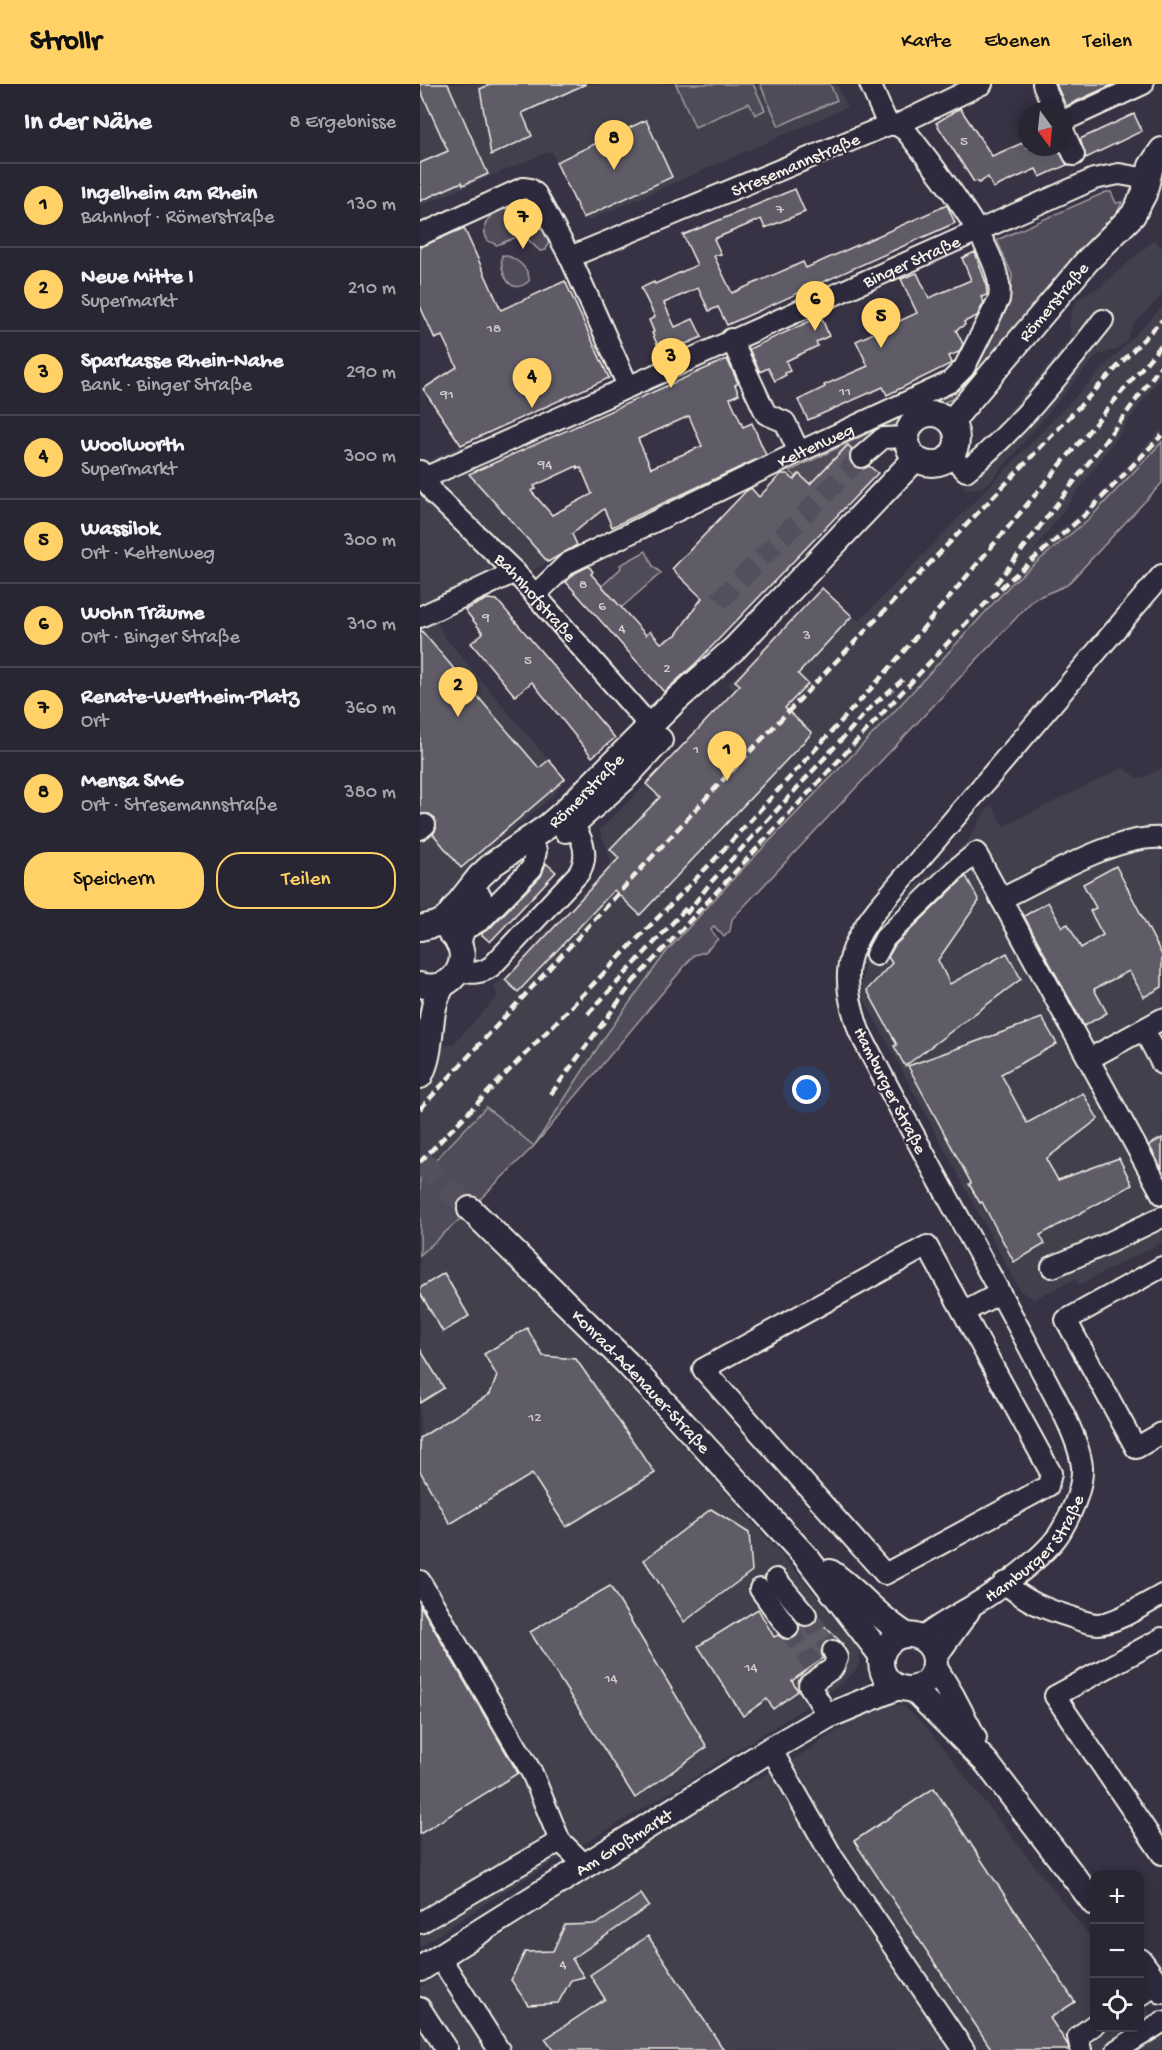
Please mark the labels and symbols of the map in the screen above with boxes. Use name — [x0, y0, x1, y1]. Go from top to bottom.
north arrow — [1018, 102, 1072, 156]
pin: 8 — [594, 120, 634, 170]
street label: Stresemannstraße — [728, 129, 864, 203]
house number: 5 — [960, 133, 968, 151]
pin: 7 — [504, 200, 542, 249]
house number: 7 — [775, 201, 785, 219]
street label: Binger Straße — [859, 232, 965, 294]
street label: Römerstraße — [1015, 258, 1095, 347]
pin: 6 — [796, 282, 834, 331]
pin: 5 — [862, 298, 900, 348]
house number: 18 — [486, 320, 501, 338]
pin: 3 — [652, 338, 690, 388]
pin: 4 — [512, 358, 552, 408]
house number: 11 — [838, 383, 851, 401]
house number: 91 — [439, 386, 454, 404]
street label: Keltenweg — [775, 420, 858, 474]
house number: 94 — [537, 456, 552, 474]
street label: Bahnhofstraße — [488, 549, 580, 648]
house number: 8 — [579, 576, 587, 594]
house number: 6 — [598, 598, 606, 616]
house number: 9 — [481, 609, 490, 627]
house number: 4 — [618, 620, 626, 638]
house number: 3 — [802, 627, 811, 645]
house number: 5 — [524, 652, 532, 670]
house number: 2 — [663, 660, 671, 678]
pin: 2 — [438, 668, 477, 717]
pin: 1 — [708, 732, 746, 781]
house number: 1 — [692, 741, 699, 759]
street label: Römerstraße — [545, 750, 630, 834]
street label: Hamburger Straße — [848, 1024, 930, 1159]
your location — [792, 1075, 821, 1104]
street label: Konrad-Adenauer-Straße — [566, 1306, 714, 1459]
house number: 12 — [527, 1409, 542, 1427]
street label: Hamburger Straße — [981, 1492, 1090, 1608]
house number: 14 — [743, 1659, 758, 1677]
house number: 14 — [603, 1670, 618, 1688]
street label: Am Großmarkt — [572, 1805, 678, 1882]
house number: 4 — [559, 1956, 567, 1974]

